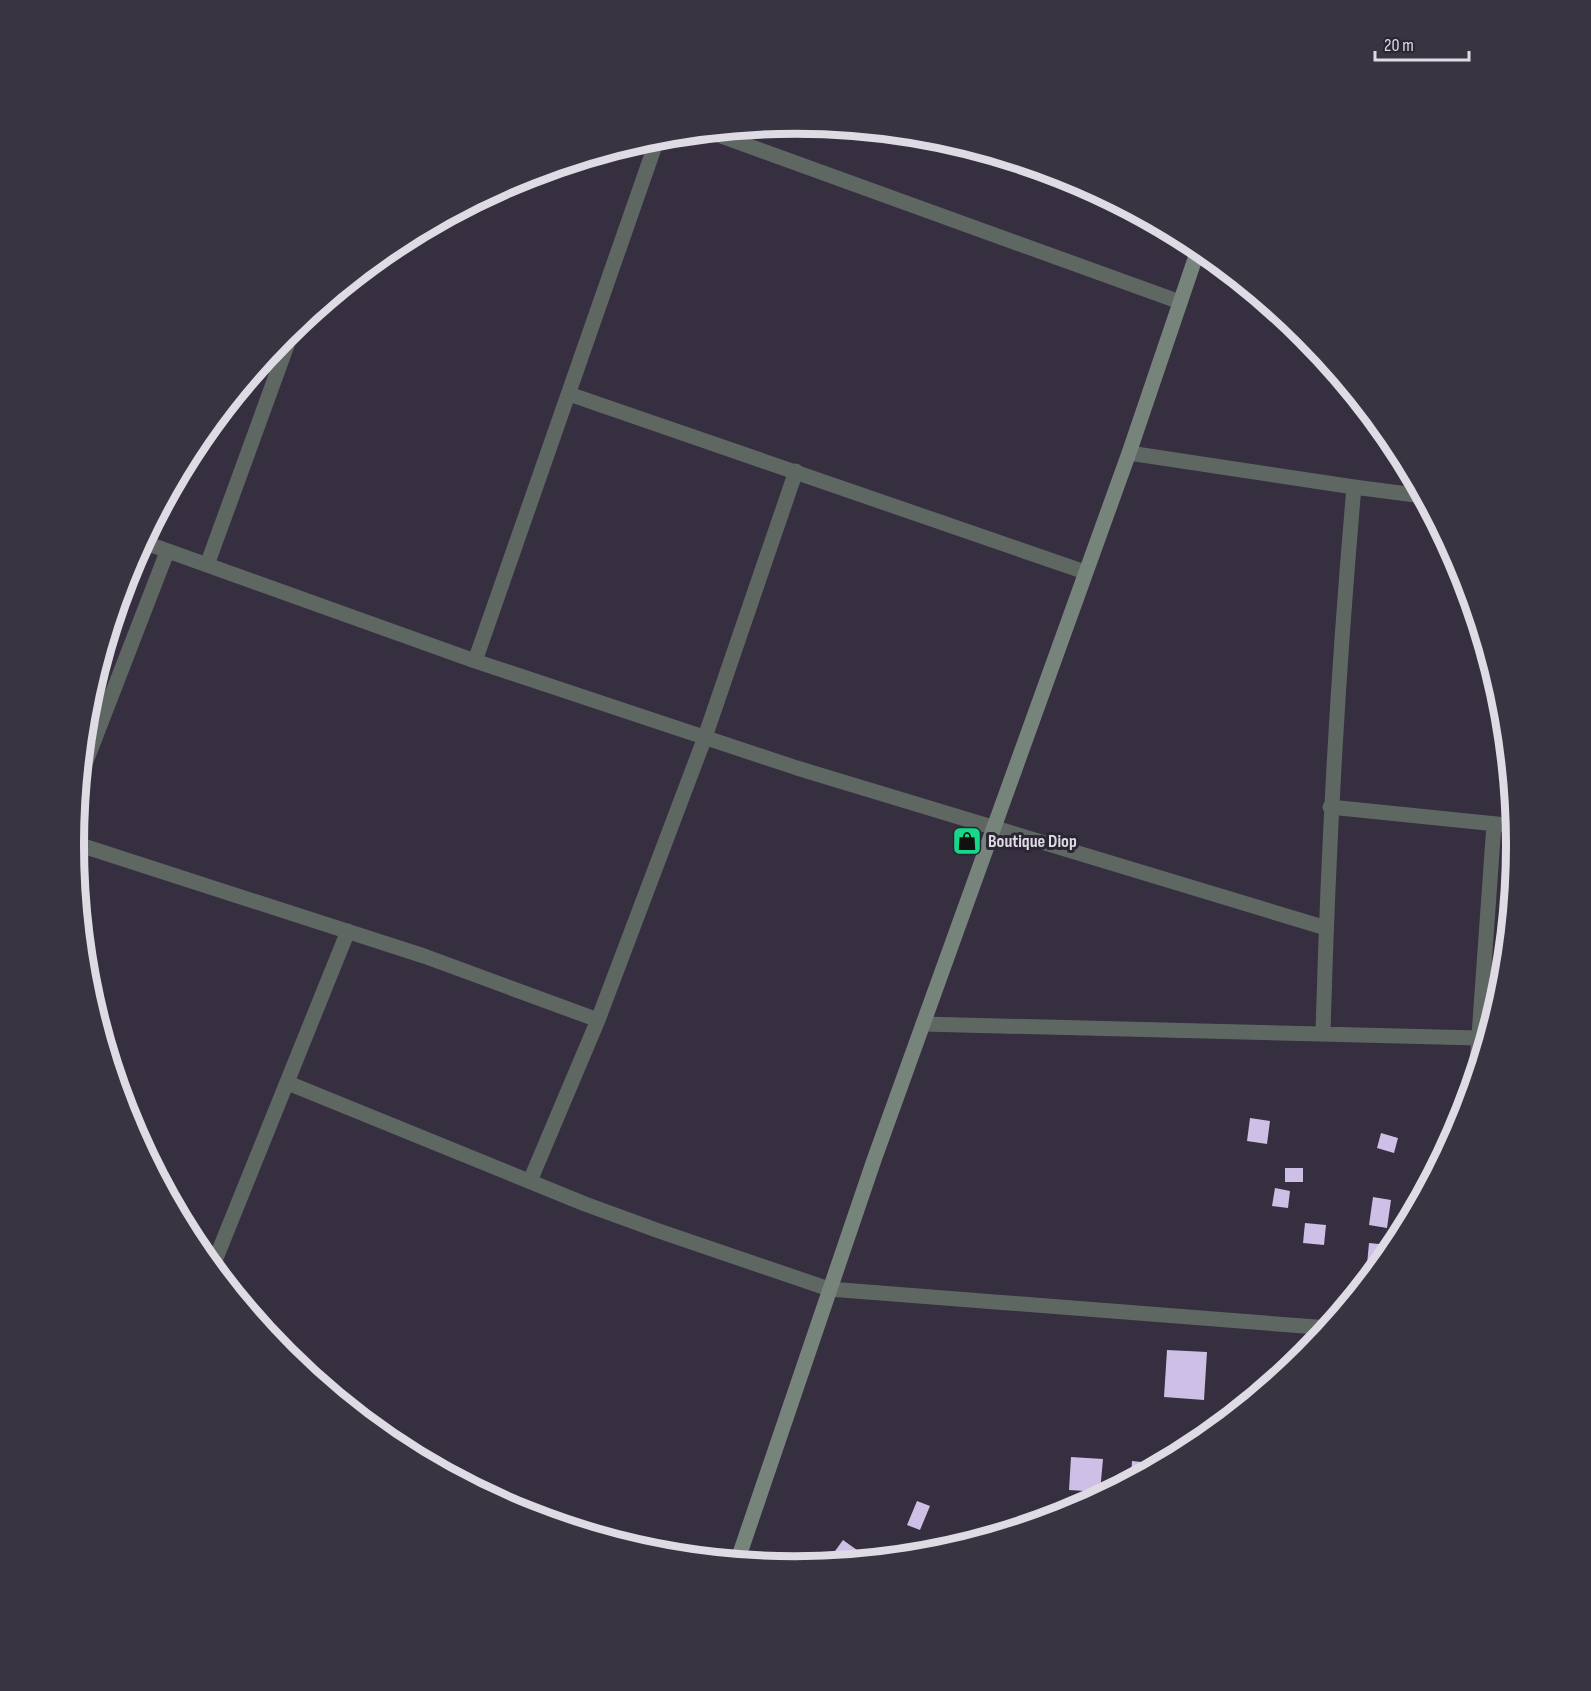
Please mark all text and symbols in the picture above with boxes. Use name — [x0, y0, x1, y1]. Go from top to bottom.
scale bar — [1375, 24, 1470, 62]
text: 20 m — [1384, 35, 1414, 56]
shop icon: Boutique Diop — [951, 825, 983, 857]
place label: Boutique Diop — [988, 831, 1077, 852]

